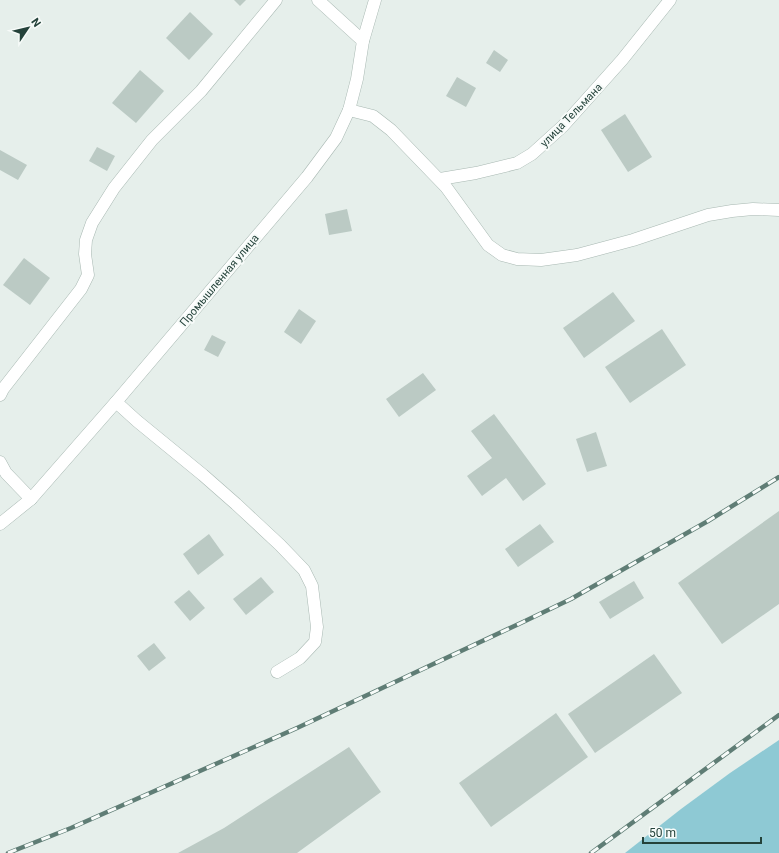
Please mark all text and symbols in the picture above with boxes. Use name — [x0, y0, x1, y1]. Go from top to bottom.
north arrow — [8, 8, 48, 48]
text: N — [28, 16, 43, 30]
street label: улица Тельмана — [538, 81, 605, 150]
street label: Промышленная улица — [177, 232, 262, 329]
scale bar — [643, 819, 761, 845]
text: 50 m — [649, 826, 676, 840]

